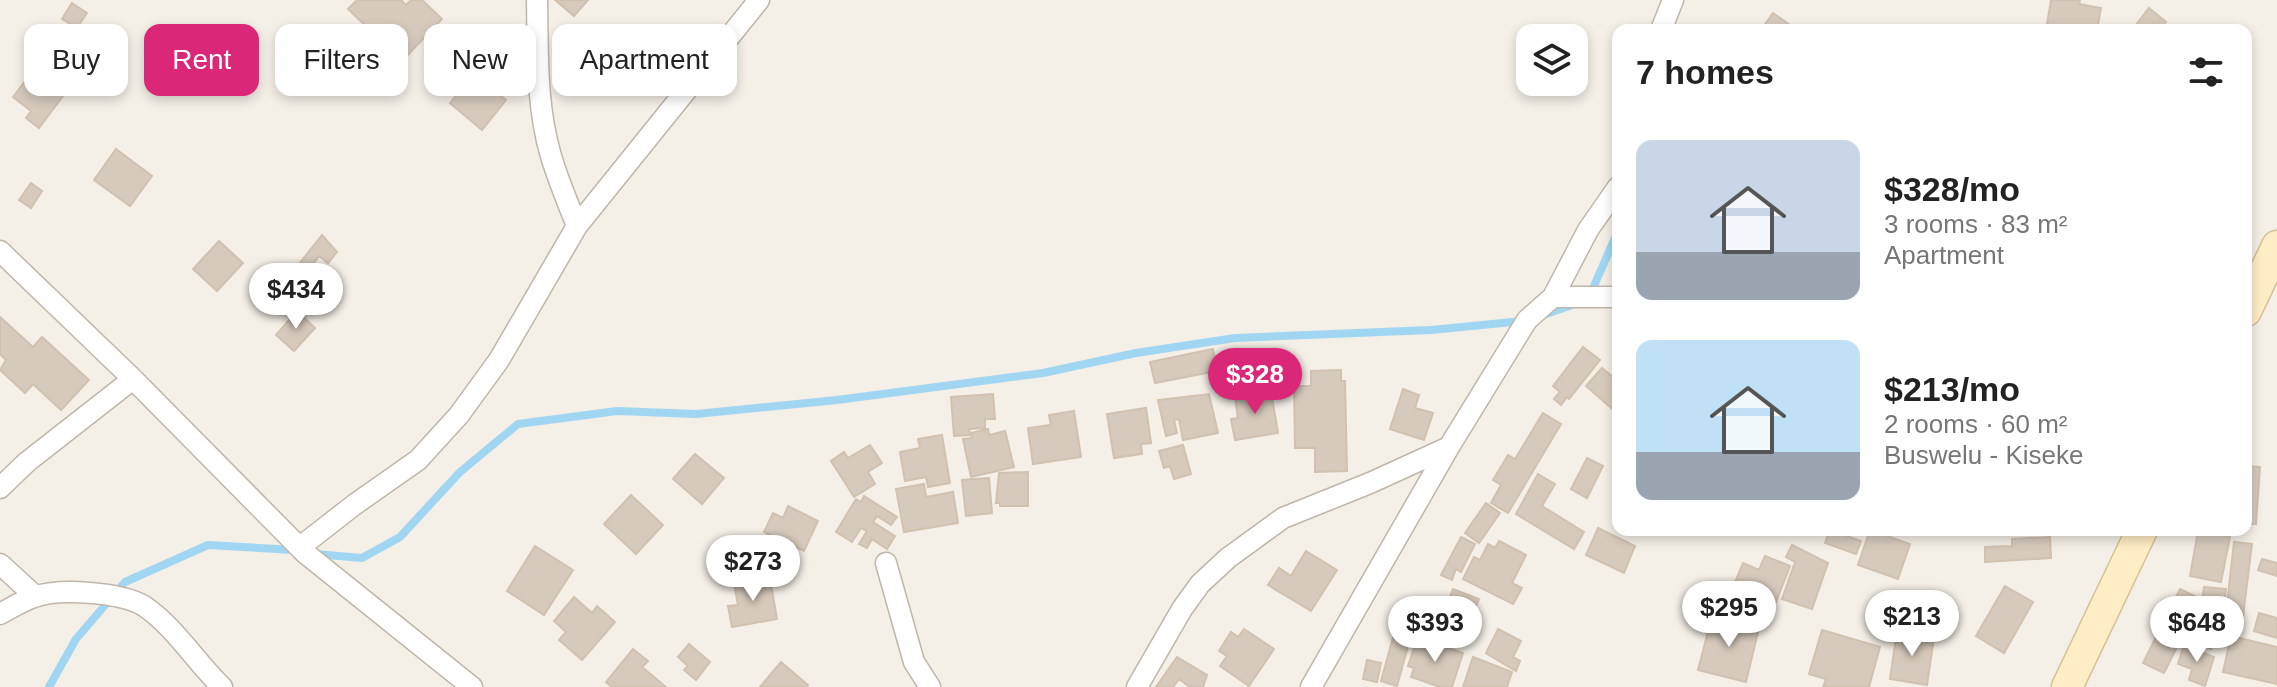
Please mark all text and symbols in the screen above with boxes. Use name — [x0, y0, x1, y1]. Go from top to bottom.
chip: Buy — [24, 24, 128, 96]
chip: Rent — [144, 24, 259, 96]
chip: Filters — [275, 24, 408, 96]
chip: New — [424, 24, 536, 96]
chip: Apartment — [552, 24, 737, 96]
map controls — [1516, 24, 1588, 96]
button: layers — [1516, 24, 1588, 96]
icon: filters — [2184, 50, 2228, 94]
text: 7 homes — [1636, 53, 1774, 91]
text: $328/mo — [1884, 170, 2020, 208]
icon: home — [1700, 172, 1796, 268]
text: 3 rooms · 83 m² — [1884, 209, 2068, 239]
text: Apartment — [1884, 240, 2004, 270]
pin: $434 — [249, 263, 343, 331]
text: $434 — [267, 274, 325, 304]
pin: $328 — [1208, 348, 1302, 416]
text: $328 — [1226, 359, 1284, 389]
text: $213/mo — [1884, 370, 2020, 408]
icon: home — [1700, 372, 1796, 468]
text: 2 rooms · 60 m² — [1884, 409, 2068, 439]
text: Buswelu - Kiseke — [1884, 440, 2083, 470]
pin: $273 — [706, 535, 800, 603]
text: $273 — [724, 546, 782, 576]
pin: $295 — [1682, 581, 1776, 649]
pin: $213 — [1865, 590, 1959, 658]
text: $295 — [1700, 592, 1758, 622]
pin: $393 — [1388, 596, 1482, 664]
pin: $648 — [2150, 596, 2244, 664]
text: $213 — [1883, 601, 1941, 631]
text: $393 — [1406, 607, 1464, 637]
text: $648 — [2168, 607, 2226, 637]

